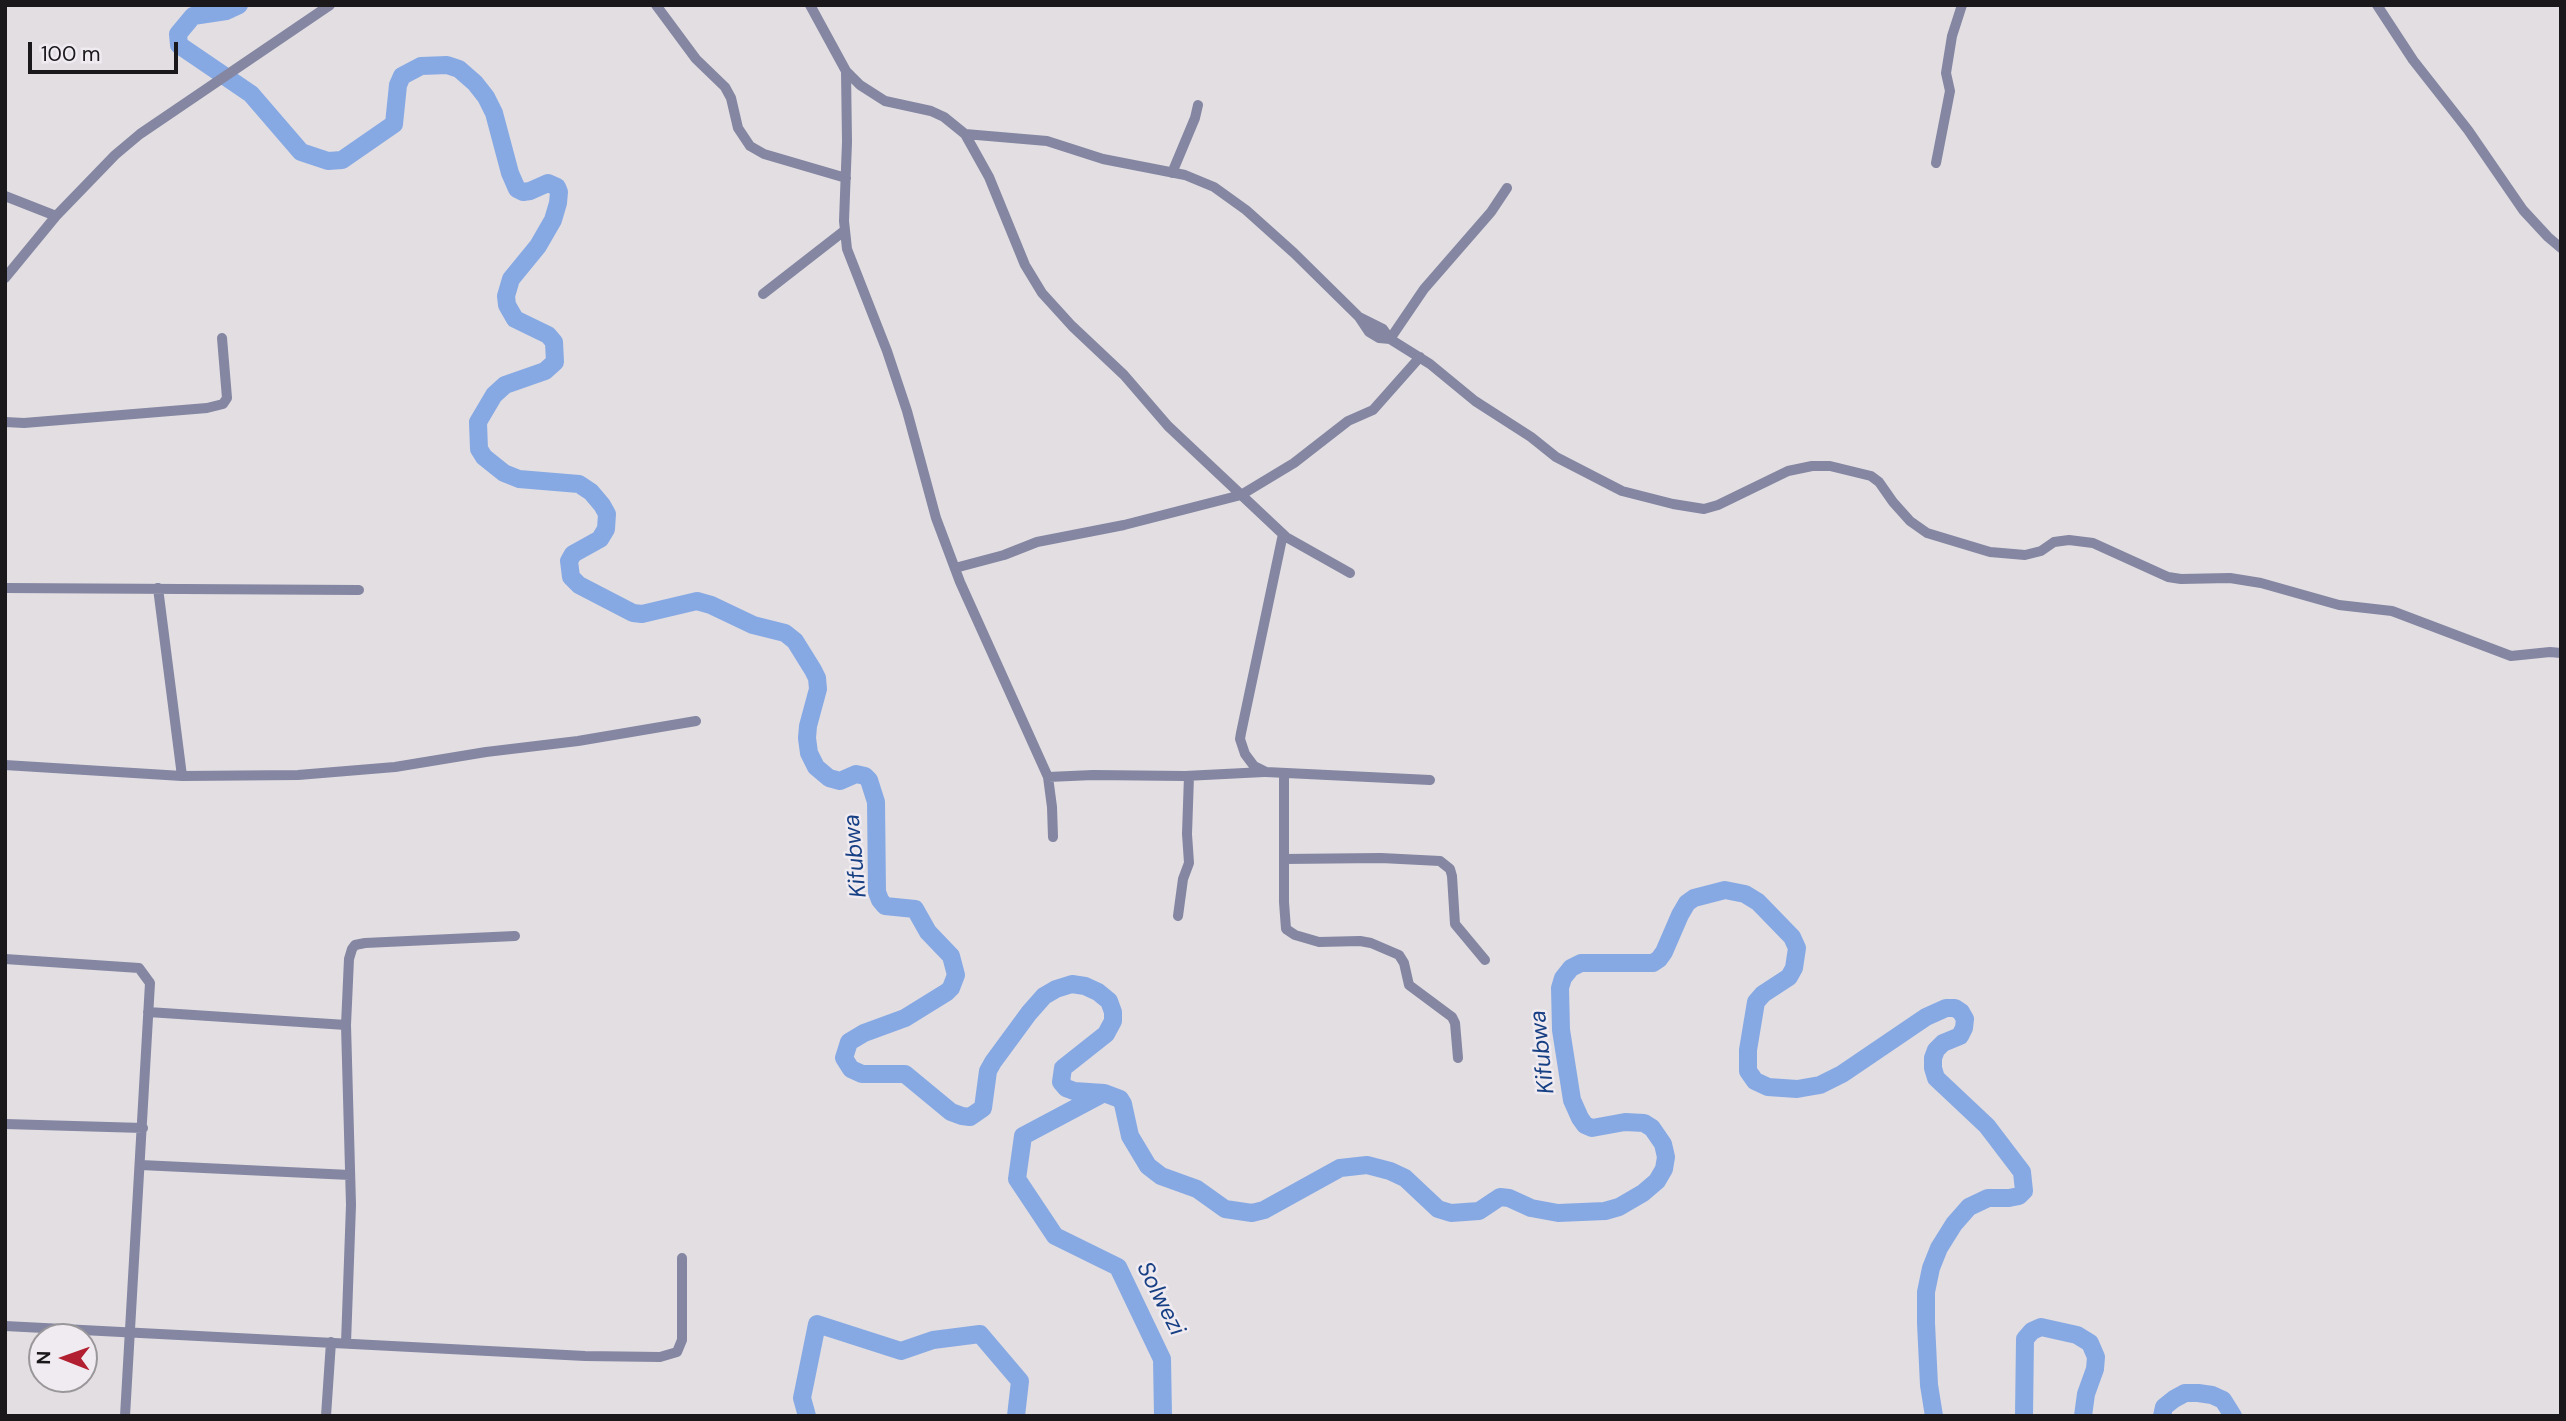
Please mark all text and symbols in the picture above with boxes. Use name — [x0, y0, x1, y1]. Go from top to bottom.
scale bar — [32, 28, 182, 72]
text: 100 m — [41, 40, 101, 68]
water label: Kifubwa — [839, 813, 873, 899]
water label: Kifubwa — [1525, 1009, 1561, 1095]
water label: Solwezi — [1130, 1258, 1190, 1340]
north arrow — [28, 1323, 98, 1393]
text: N — [31, 1351, 56, 1365]

